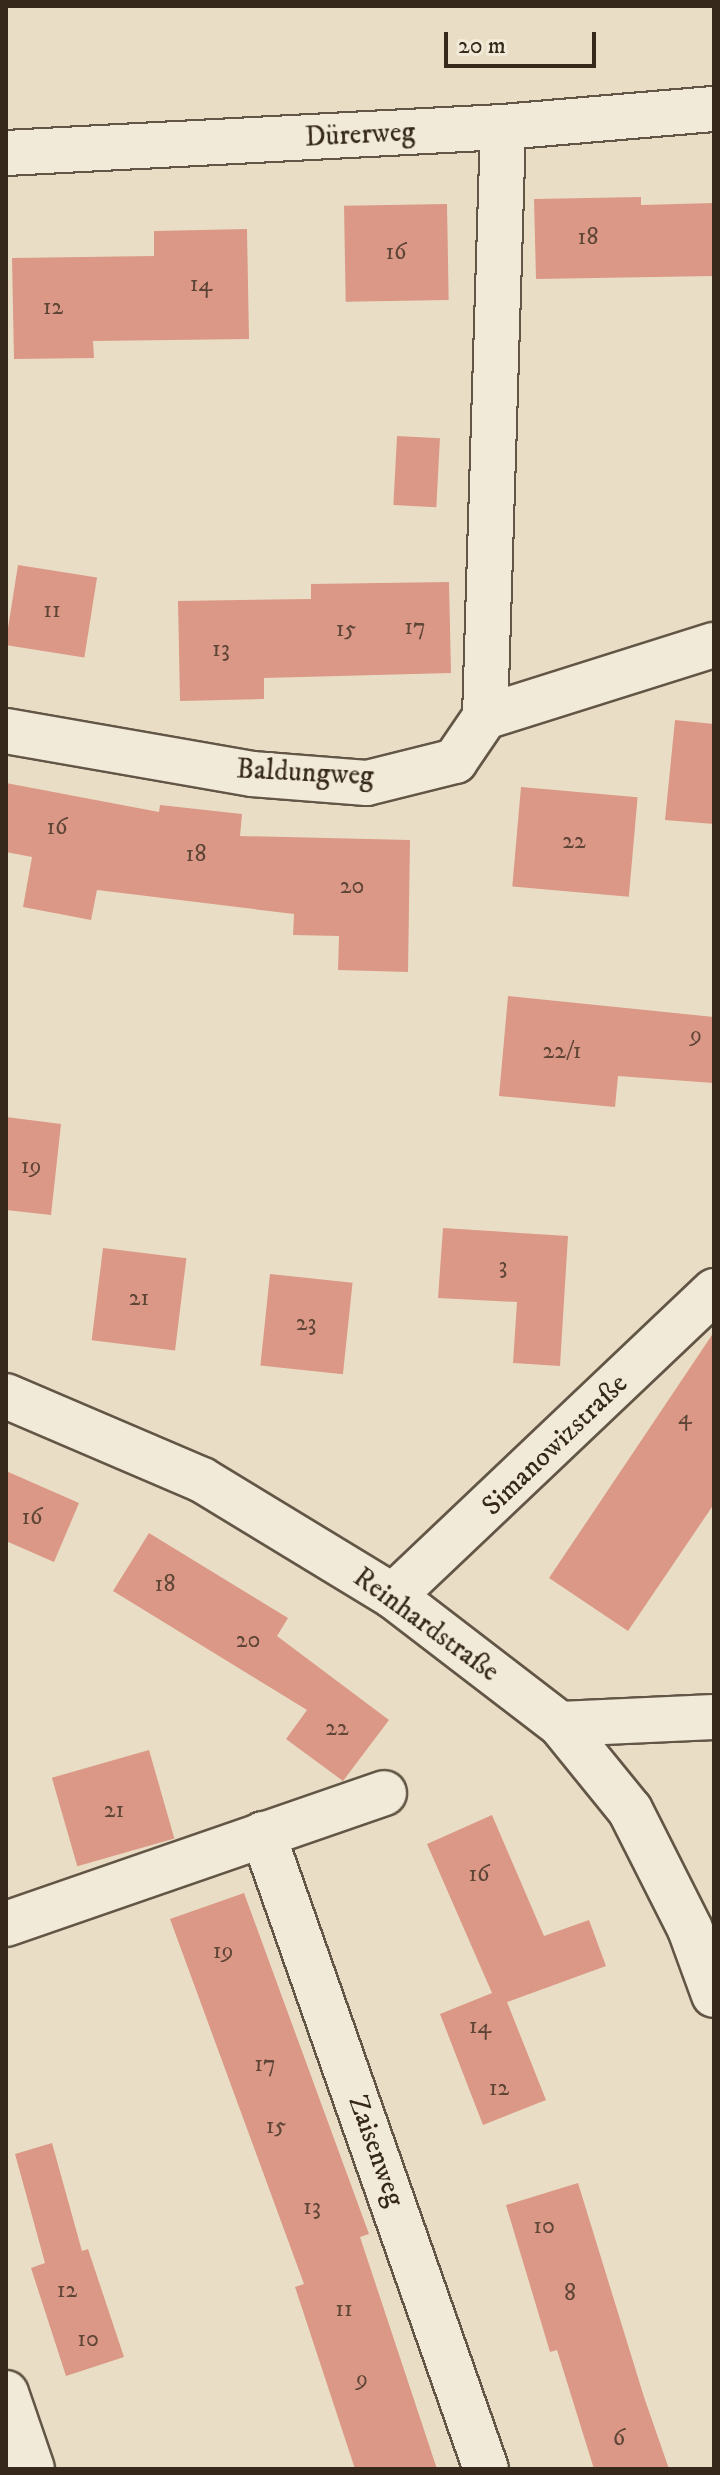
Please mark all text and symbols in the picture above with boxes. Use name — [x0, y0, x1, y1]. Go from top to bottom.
scale bar — [448, 16, 600, 66]
text: 20 m — [458, 31, 506, 61]
street label: Dürerweg — [304, 115, 416, 155]
house number: 18 — [578, 224, 598, 252]
house number: 16 — [385, 239, 407, 267]
house number: 14 — [190, 271, 212, 299]
house number: 12 — [43, 294, 63, 322]
house number: 11 — [43, 597, 61, 625]
house number: 17 — [404, 614, 426, 642]
house number: 15 — [336, 616, 356, 644]
house number: 13 — [212, 636, 230, 664]
street label: Baldungweg — [235, 753, 375, 793]
house number: 16 — [46, 814, 68, 842]
house number: 22 — [562, 828, 586, 856]
house number: 18 — [186, 841, 206, 869]
house number: 20 — [340, 873, 364, 901]
house number: 9 — [690, 1022, 702, 1050]
house number: 22/1 — [543, 1038, 581, 1066]
house number: 19 — [21, 1153, 41, 1181]
house number: 3 — [499, 1253, 507, 1281]
house number: 21 — [129, 1285, 149, 1313]
house number: 23 — [296, 1310, 316, 1338]
street label: Simanowizstraße — [475, 1367, 635, 1523]
house number: 4 — [678, 1404, 692, 1432]
house number: 16 — [21, 1504, 43, 1532]
street label: Reinhardstraße — [347, 1561, 505, 1689]
house number: 18 — [155, 1571, 175, 1599]
house number: 20 — [236, 1627, 260, 1655]
house number: 22 — [325, 1715, 349, 1743]
house number: 21 — [104, 1797, 124, 1825]
house number: 16 — [468, 1861, 490, 1889]
house number: 19 — [213, 1938, 233, 1966]
house number: 14 — [469, 2013, 491, 2041]
house number: 17 — [254, 2051, 276, 2079]
house number: 12 — [489, 2075, 509, 2103]
street label: Zaisenweg — [340, 2091, 412, 2211]
house number: 15 — [266, 2113, 286, 2141]
house number: 13 — [303, 2194, 321, 2222]
house number: 10 — [533, 2213, 555, 2241]
house number: 12 — [57, 2277, 77, 2305]
house number: 8 — [564, 2280, 576, 2308]
house number: 11 — [335, 2296, 353, 2324]
house number: 10 — [77, 2326, 99, 2354]
house number: 9 — [356, 2366, 368, 2394]
house number: 6 — [613, 2425, 625, 2453]

